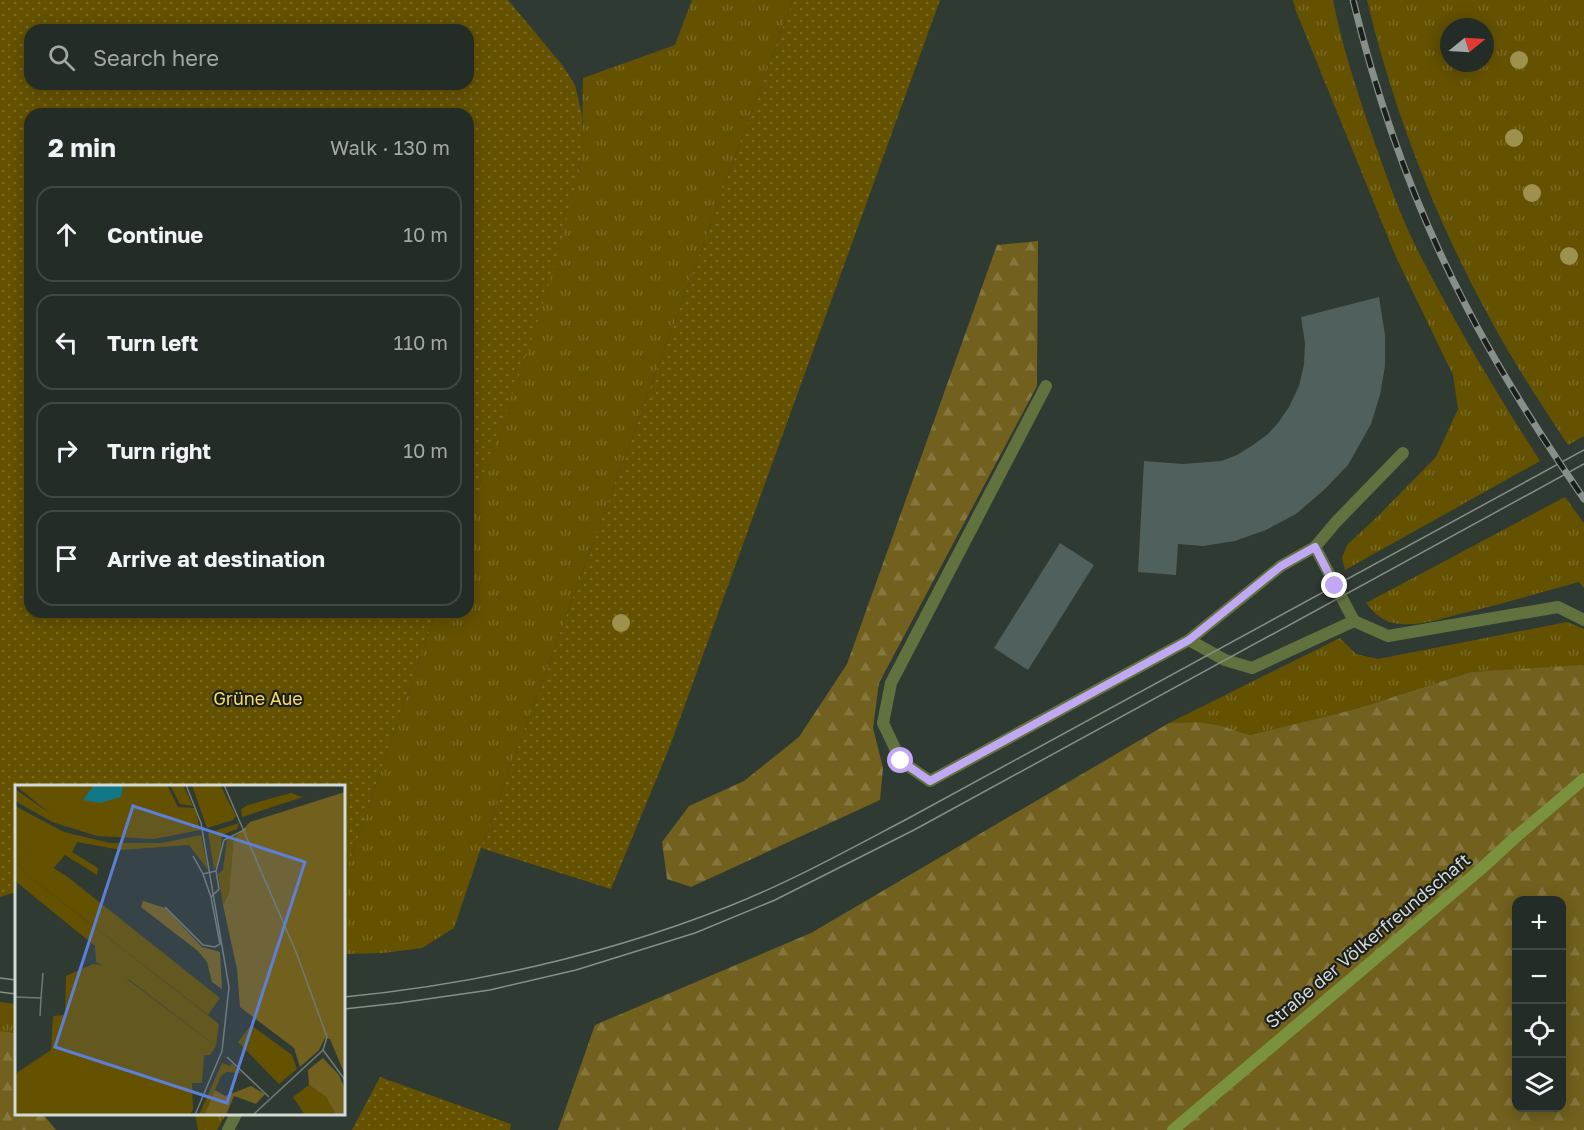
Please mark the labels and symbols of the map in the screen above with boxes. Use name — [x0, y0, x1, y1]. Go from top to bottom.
north arrow — [1440, 18, 1494, 72]
route end — [1321, 572, 1347, 598]
park label: Grüne Aue — [213, 687, 303, 709]
route start — [887, 747, 913, 773]
inset map — [15, 785, 345, 1115]
street label: Straße der Völkerfreundschaft — [1261, 848, 1474, 1032]

